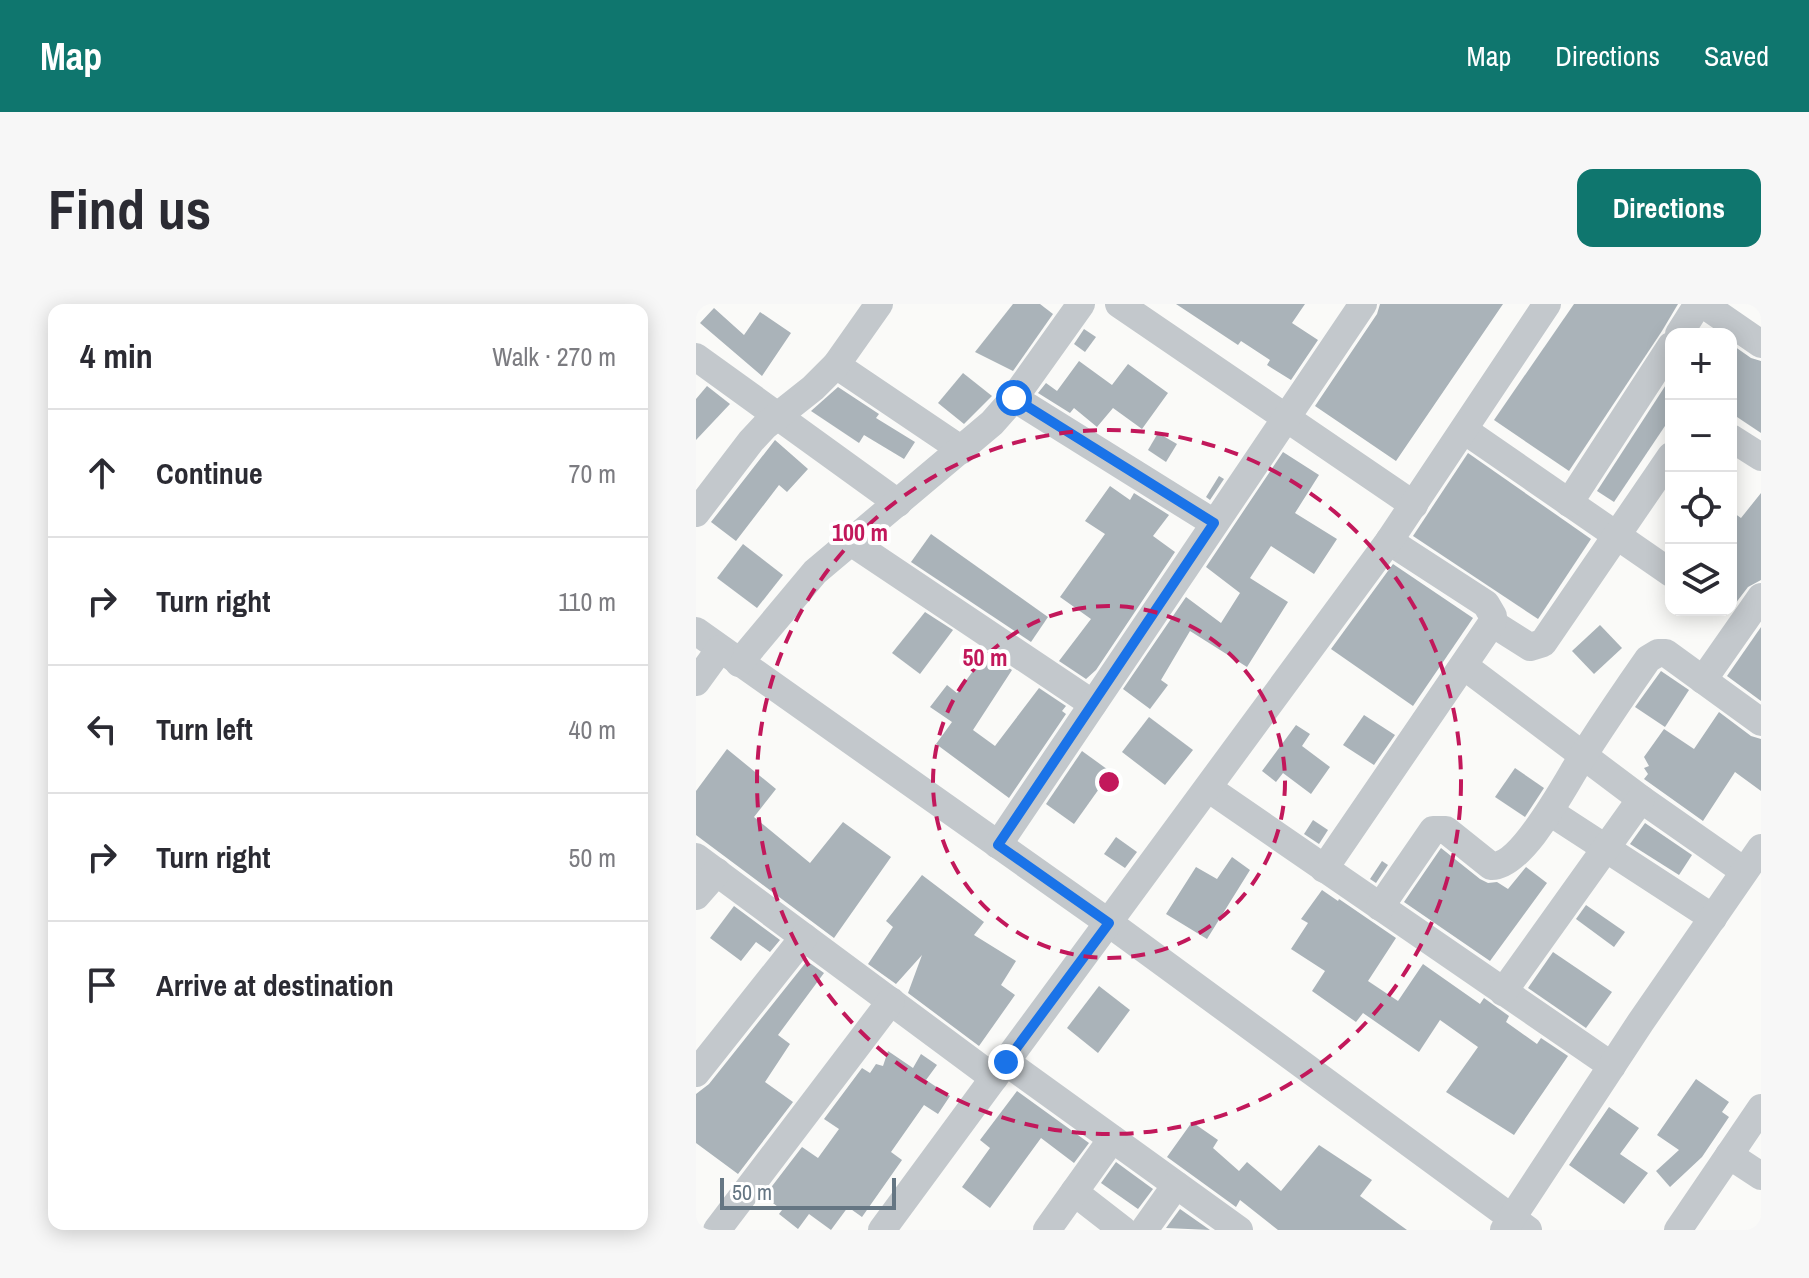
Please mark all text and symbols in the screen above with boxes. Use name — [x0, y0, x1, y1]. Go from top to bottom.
text: Map — [40, 31, 102, 82]
text: Map — [1467, 37, 1511, 75]
text: Directions — [1555, 37, 1660, 75]
text: Saved — [1704, 37, 1769, 75]
button: Directions — [1577, 169, 1761, 247]
text: Find us — [48, 171, 211, 246]
map controls — [1665, 328, 1737, 616]
button: + — [1665, 328, 1737, 400]
text: 4 min — [80, 333, 153, 379]
text: Walk · 270 m — [492, 339, 616, 374]
route start — [996, 380, 1032, 416]
button: − — [1665, 400, 1737, 472]
icon: ahead — [80, 451, 124, 495]
text: Continue — [156, 453, 263, 493]
text: 70 m — [569, 456, 616, 491]
button: locate — [1665, 472, 1737, 544]
text: 100 m — [832, 516, 888, 548]
button: layers — [1665, 544, 1737, 616]
icon: right — [80, 579, 124, 623]
text: Turn right — [156, 581, 270, 621]
text: 110 m — [558, 584, 616, 619]
text: 50 m — [963, 641, 1007, 673]
icon: left — [80, 707, 124, 751]
text: Turn left — [156, 709, 253, 749]
text: 40 m — [569, 712, 616, 747]
centre of rings — [1095, 768, 1123, 796]
icon: right — [80, 835, 124, 879]
text: Turn right — [156, 837, 270, 877]
text: 50 m — [569, 840, 616, 875]
icon: arrive — [80, 963, 124, 1007]
text: Arrive at destination — [156, 965, 394, 1005]
route end — [988, 1044, 1024, 1080]
scale bar — [720, 1174, 896, 1210]
text: 50 m — [732, 1177, 772, 1207]

